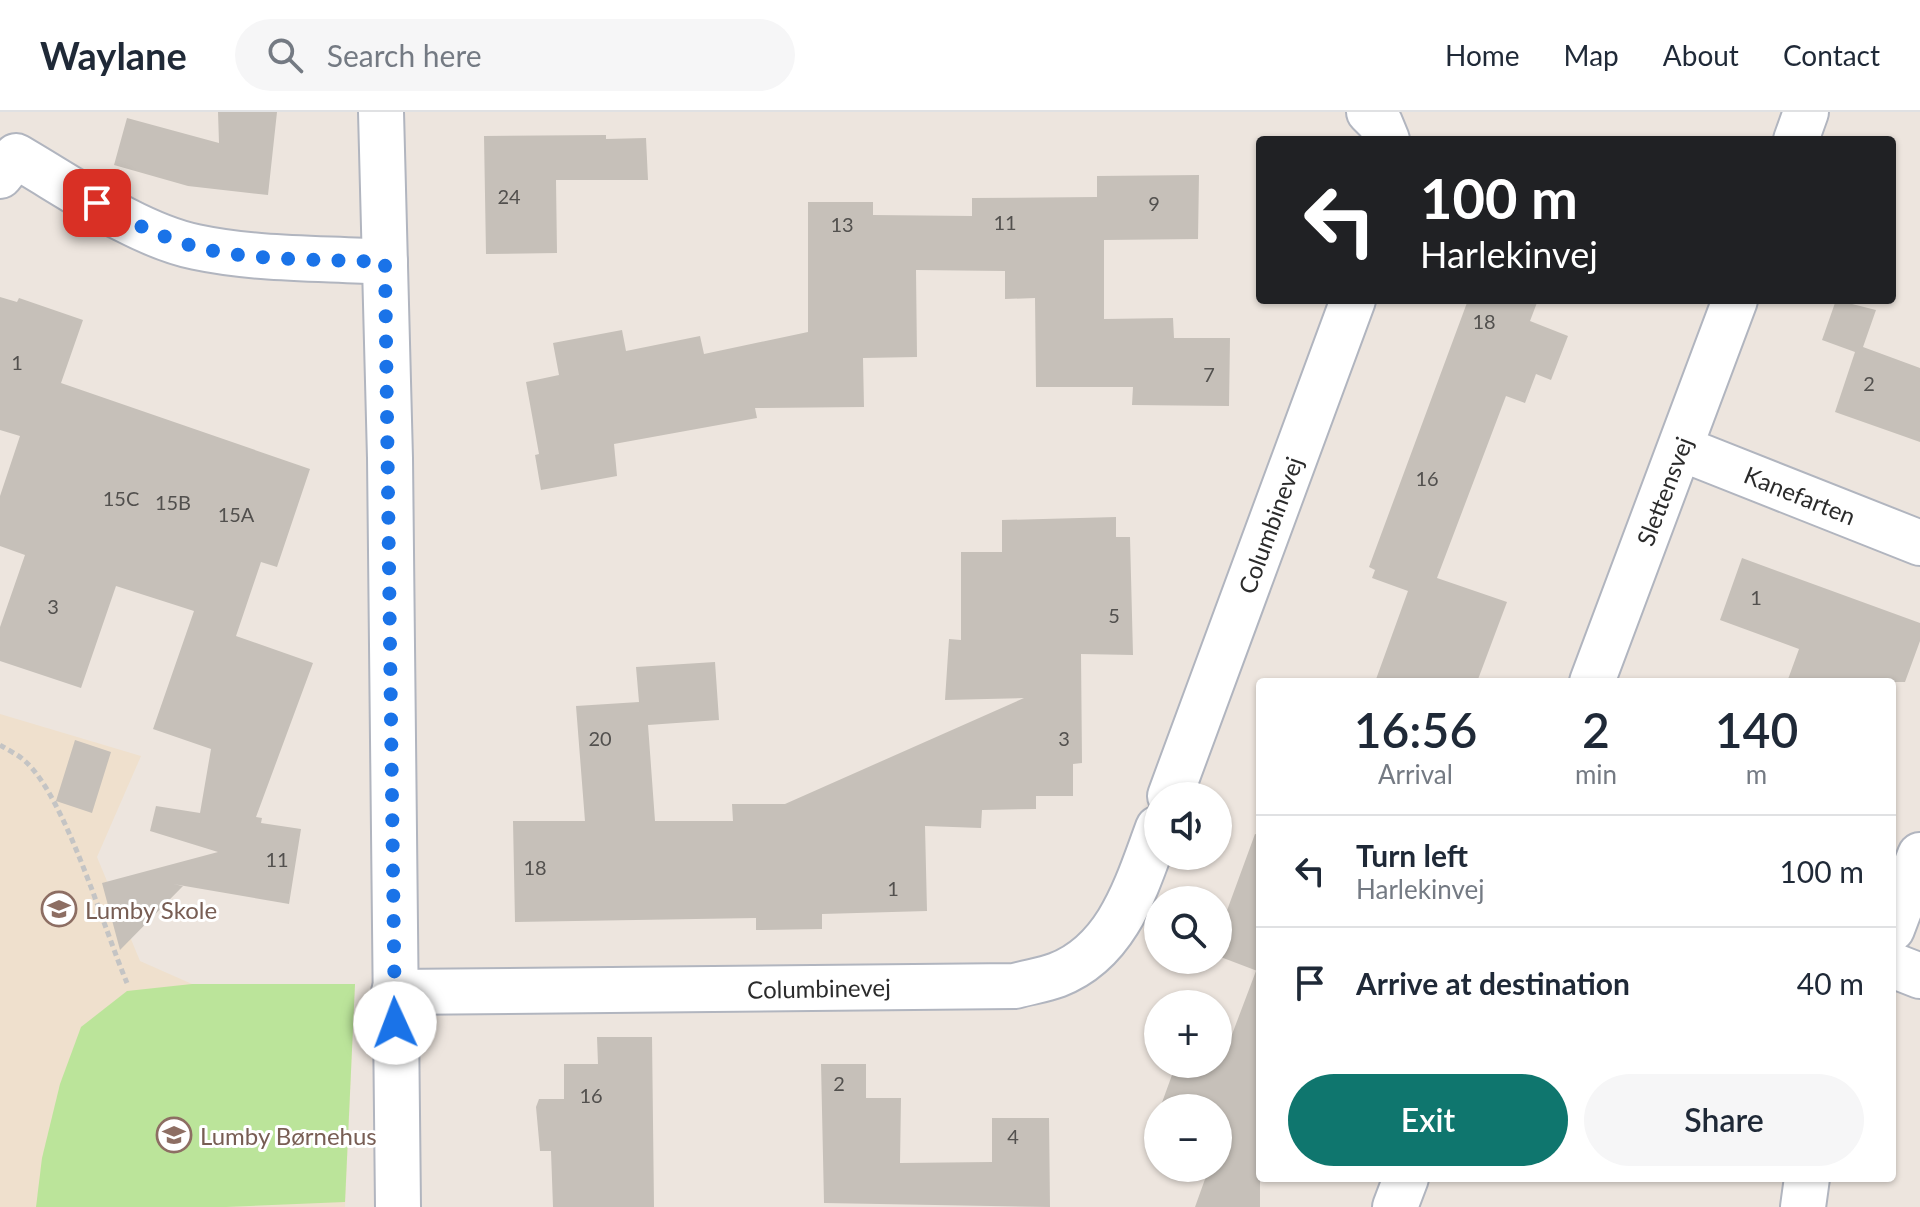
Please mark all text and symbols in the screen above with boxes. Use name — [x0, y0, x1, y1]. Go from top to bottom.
search box — [235, 19, 795, 91]
text: Waylane — [40, 32, 187, 78]
icon: search — [263, 33, 307, 77]
text: Search here — [327, 37, 482, 73]
text: Home — [1445, 38, 1520, 72]
text: Map — [1564, 38, 1619, 72]
text: About — [1663, 38, 1739, 72]
text: Contact — [1783, 38, 1880, 72]
text: 100 m — [1420, 164, 1578, 231]
icon: left — [1288, 168, 1392, 272]
pin — [63, 169, 131, 237]
icon: arrive — [75, 181, 119, 225]
house number: 24 — [497, 184, 521, 208]
house number: 9 — [1148, 191, 1160, 215]
house number: 11 — [993, 210, 1017, 234]
house number: 13 — [830, 212, 854, 236]
text: Harlekinvej — [1420, 232, 1598, 276]
house number: 18 — [1472, 309, 1496, 333]
house number: 1 — [11, 350, 23, 374]
house number: 7 — [1203, 362, 1215, 386]
house number: 2 — [1863, 371, 1875, 395]
street label: Slettensvej — [1630, 433, 1698, 549]
street label: Columbinevej — [1232, 453, 1308, 597]
street label: Kanefarten — [1740, 460, 1860, 530]
house number: 16 — [1415, 466, 1439, 490]
house number: 15C — [103, 486, 139, 510]
house number: 15B — [155, 490, 191, 514]
house number: 15A — [218, 502, 255, 526]
house number: 1 — [1750, 585, 1762, 609]
house number: 3 — [47, 594, 59, 618]
house number: 5 — [1108, 603, 1120, 627]
text: 16:56 — [1354, 701, 1477, 758]
text: 2 — [1582, 701, 1610, 758]
text: 140 — [1715, 701, 1798, 758]
house number: 20 — [588, 726, 612, 750]
house number: 3 — [1058, 726, 1070, 750]
text: Arrival — [1378, 758, 1453, 790]
text: min — [1575, 758, 1617, 790]
text: m — [1746, 758, 1767, 790]
map controls — [1144, 782, 1232, 1182]
button: sound — [1144, 782, 1232, 870]
text: Turn left — [1356, 837, 1468, 873]
house number: 11 — [265, 847, 289, 871]
icon: left — [1288, 849, 1332, 893]
text: 100 m — [1779, 853, 1864, 889]
house number: 18 — [523, 855, 547, 879]
text: Harlekinvej — [1356, 873, 1484, 905]
house number: 1 — [887, 876, 899, 900]
button: search — [1144, 886, 1232, 974]
school or university icon: Lumby Skole — [40, 890, 78, 928]
place label: Lumby Skole — [85, 895, 217, 924]
icon: arrive — [1288, 961, 1332, 1005]
text: Arrive at destination — [1356, 965, 1630, 1001]
text: 40 m — [1797, 965, 1864, 1001]
street label: Columbinevej — [747, 972, 891, 1004]
position arrow — [353, 981, 437, 1065]
button: + — [1144, 990, 1232, 1078]
house number: 2 — [833, 1071, 845, 1095]
button: Exit — [1288, 1074, 1568, 1166]
button: Share — [1584, 1074, 1864, 1166]
house number: 16 — [579, 1083, 603, 1107]
button: − — [1144, 1094, 1232, 1182]
school or university icon: Lumby Børnehus — [155, 1116, 193, 1154]
place label: Lumby Børnehus — [200, 1121, 377, 1150]
house number: 4 — [1007, 1124, 1019, 1148]

